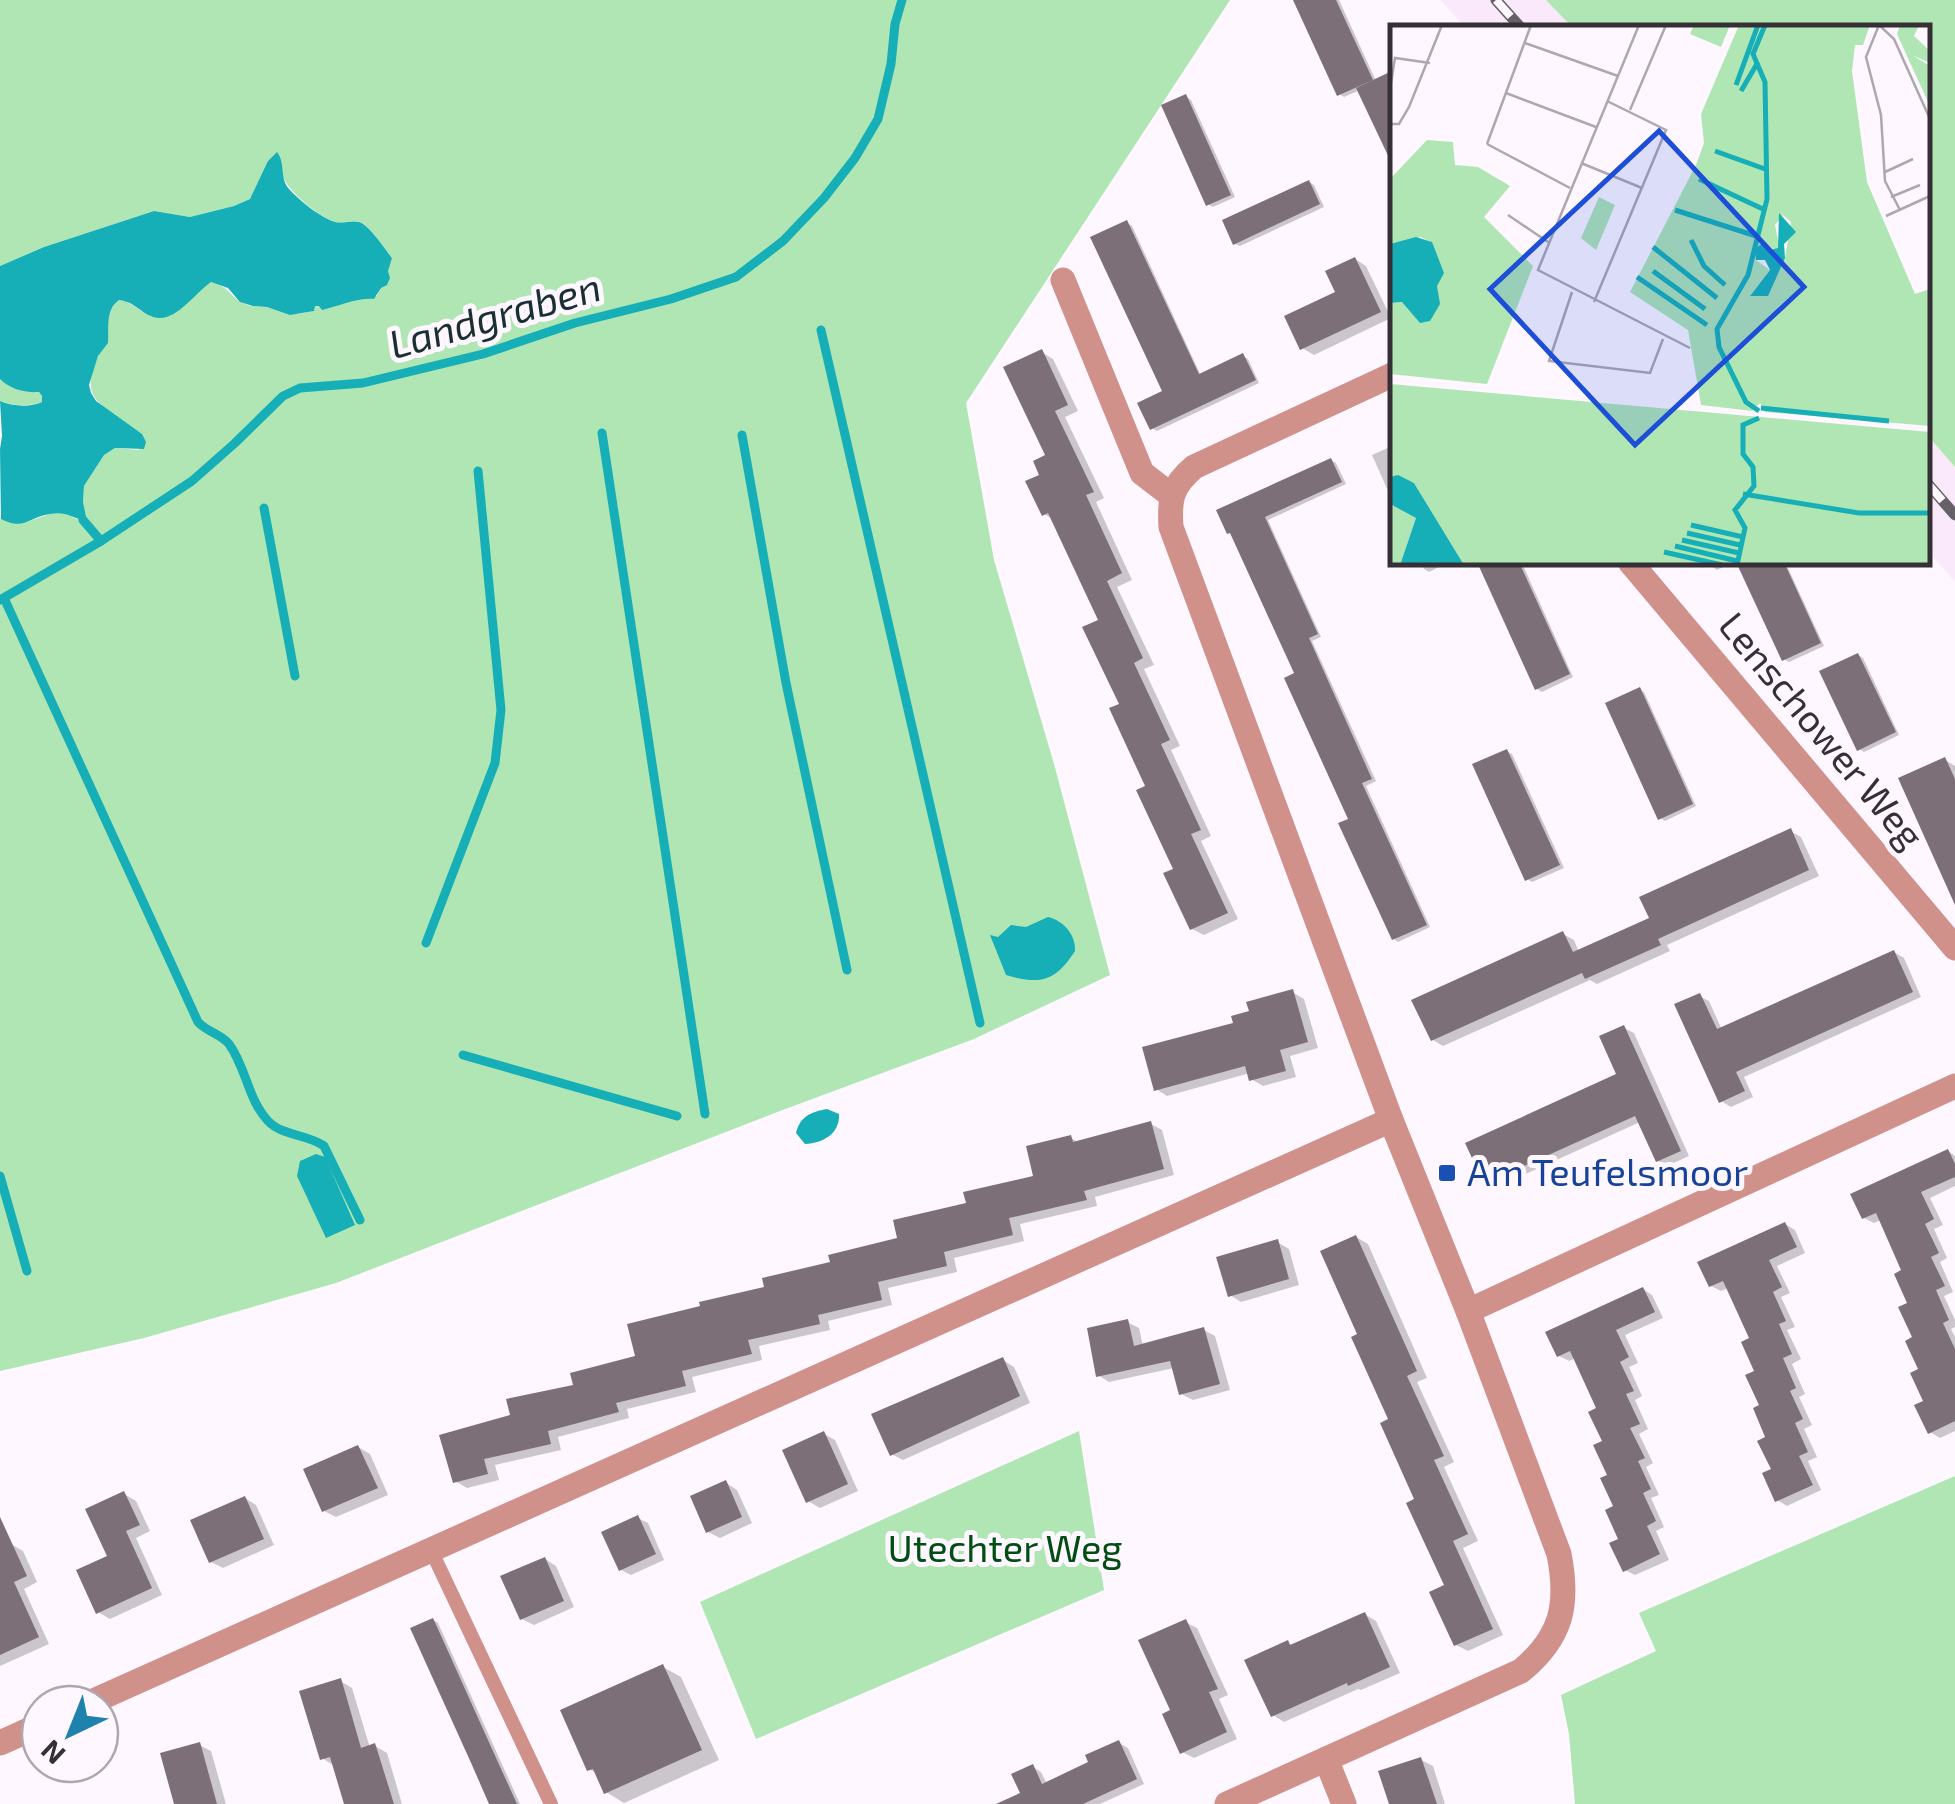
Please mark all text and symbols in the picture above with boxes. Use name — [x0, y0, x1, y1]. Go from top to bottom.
inset map — [1390, 25, 1930, 565]
water label: Landgraben — [383, 261, 606, 367]
street label: Lenschower Weg — [1710, 602, 1935, 857]
place label: Am Teufelsmoor — [1467, 1148, 1748, 1194]
marker: Am Teufelsmoor — [1436, 1162, 1458, 1184]
park label: Utechter Weg — [887, 1524, 1123, 1570]
north arrow — [20, 1684, 120, 1784]
text: N — [33, 1734, 71, 1772]

